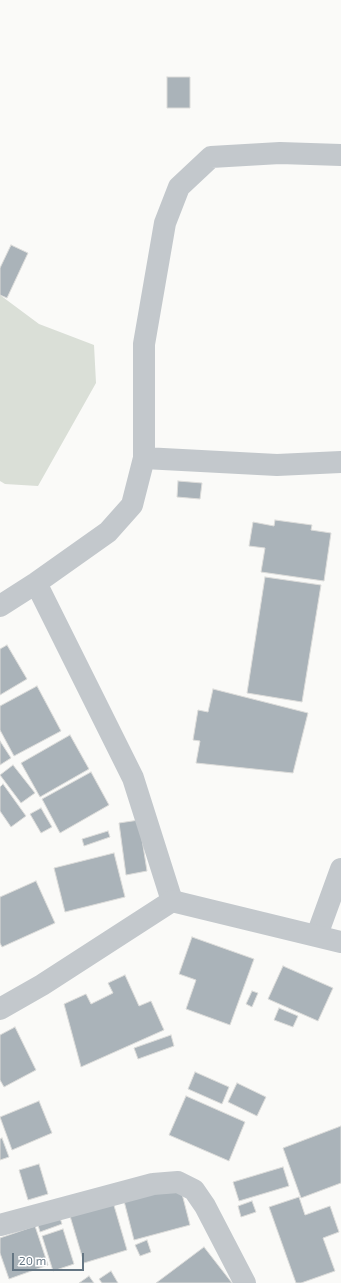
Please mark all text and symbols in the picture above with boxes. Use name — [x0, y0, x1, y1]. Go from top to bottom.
scale bar — [14, 1245, 86, 1271]
text: 20 m — [19, 1253, 46, 1267]

